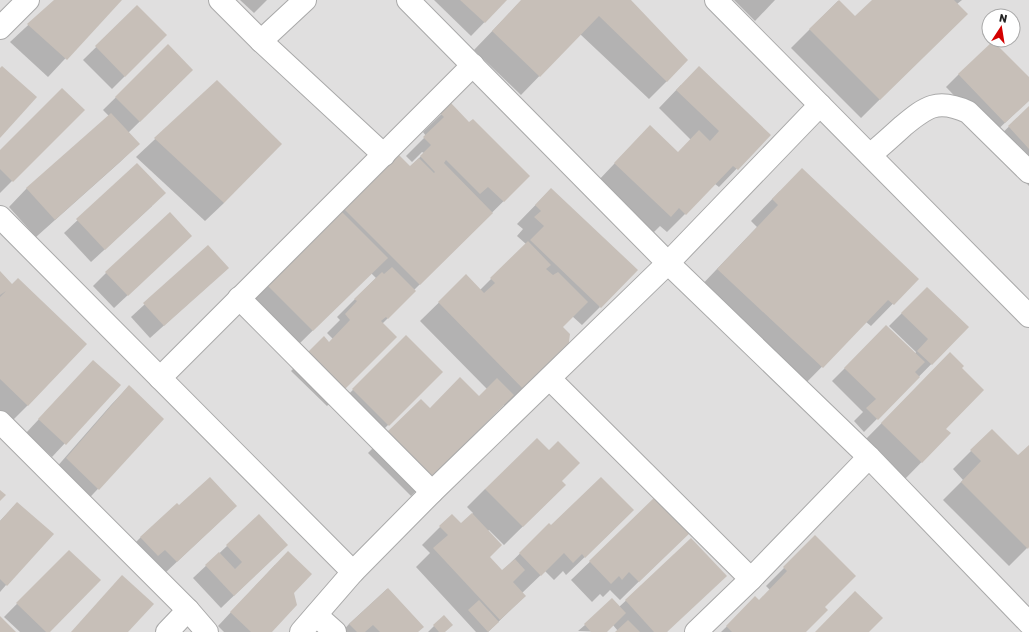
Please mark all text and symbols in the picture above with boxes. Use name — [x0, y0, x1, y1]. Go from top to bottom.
north arrow — [981, 8, 1021, 48]
text: N — [998, 12, 1008, 26]

